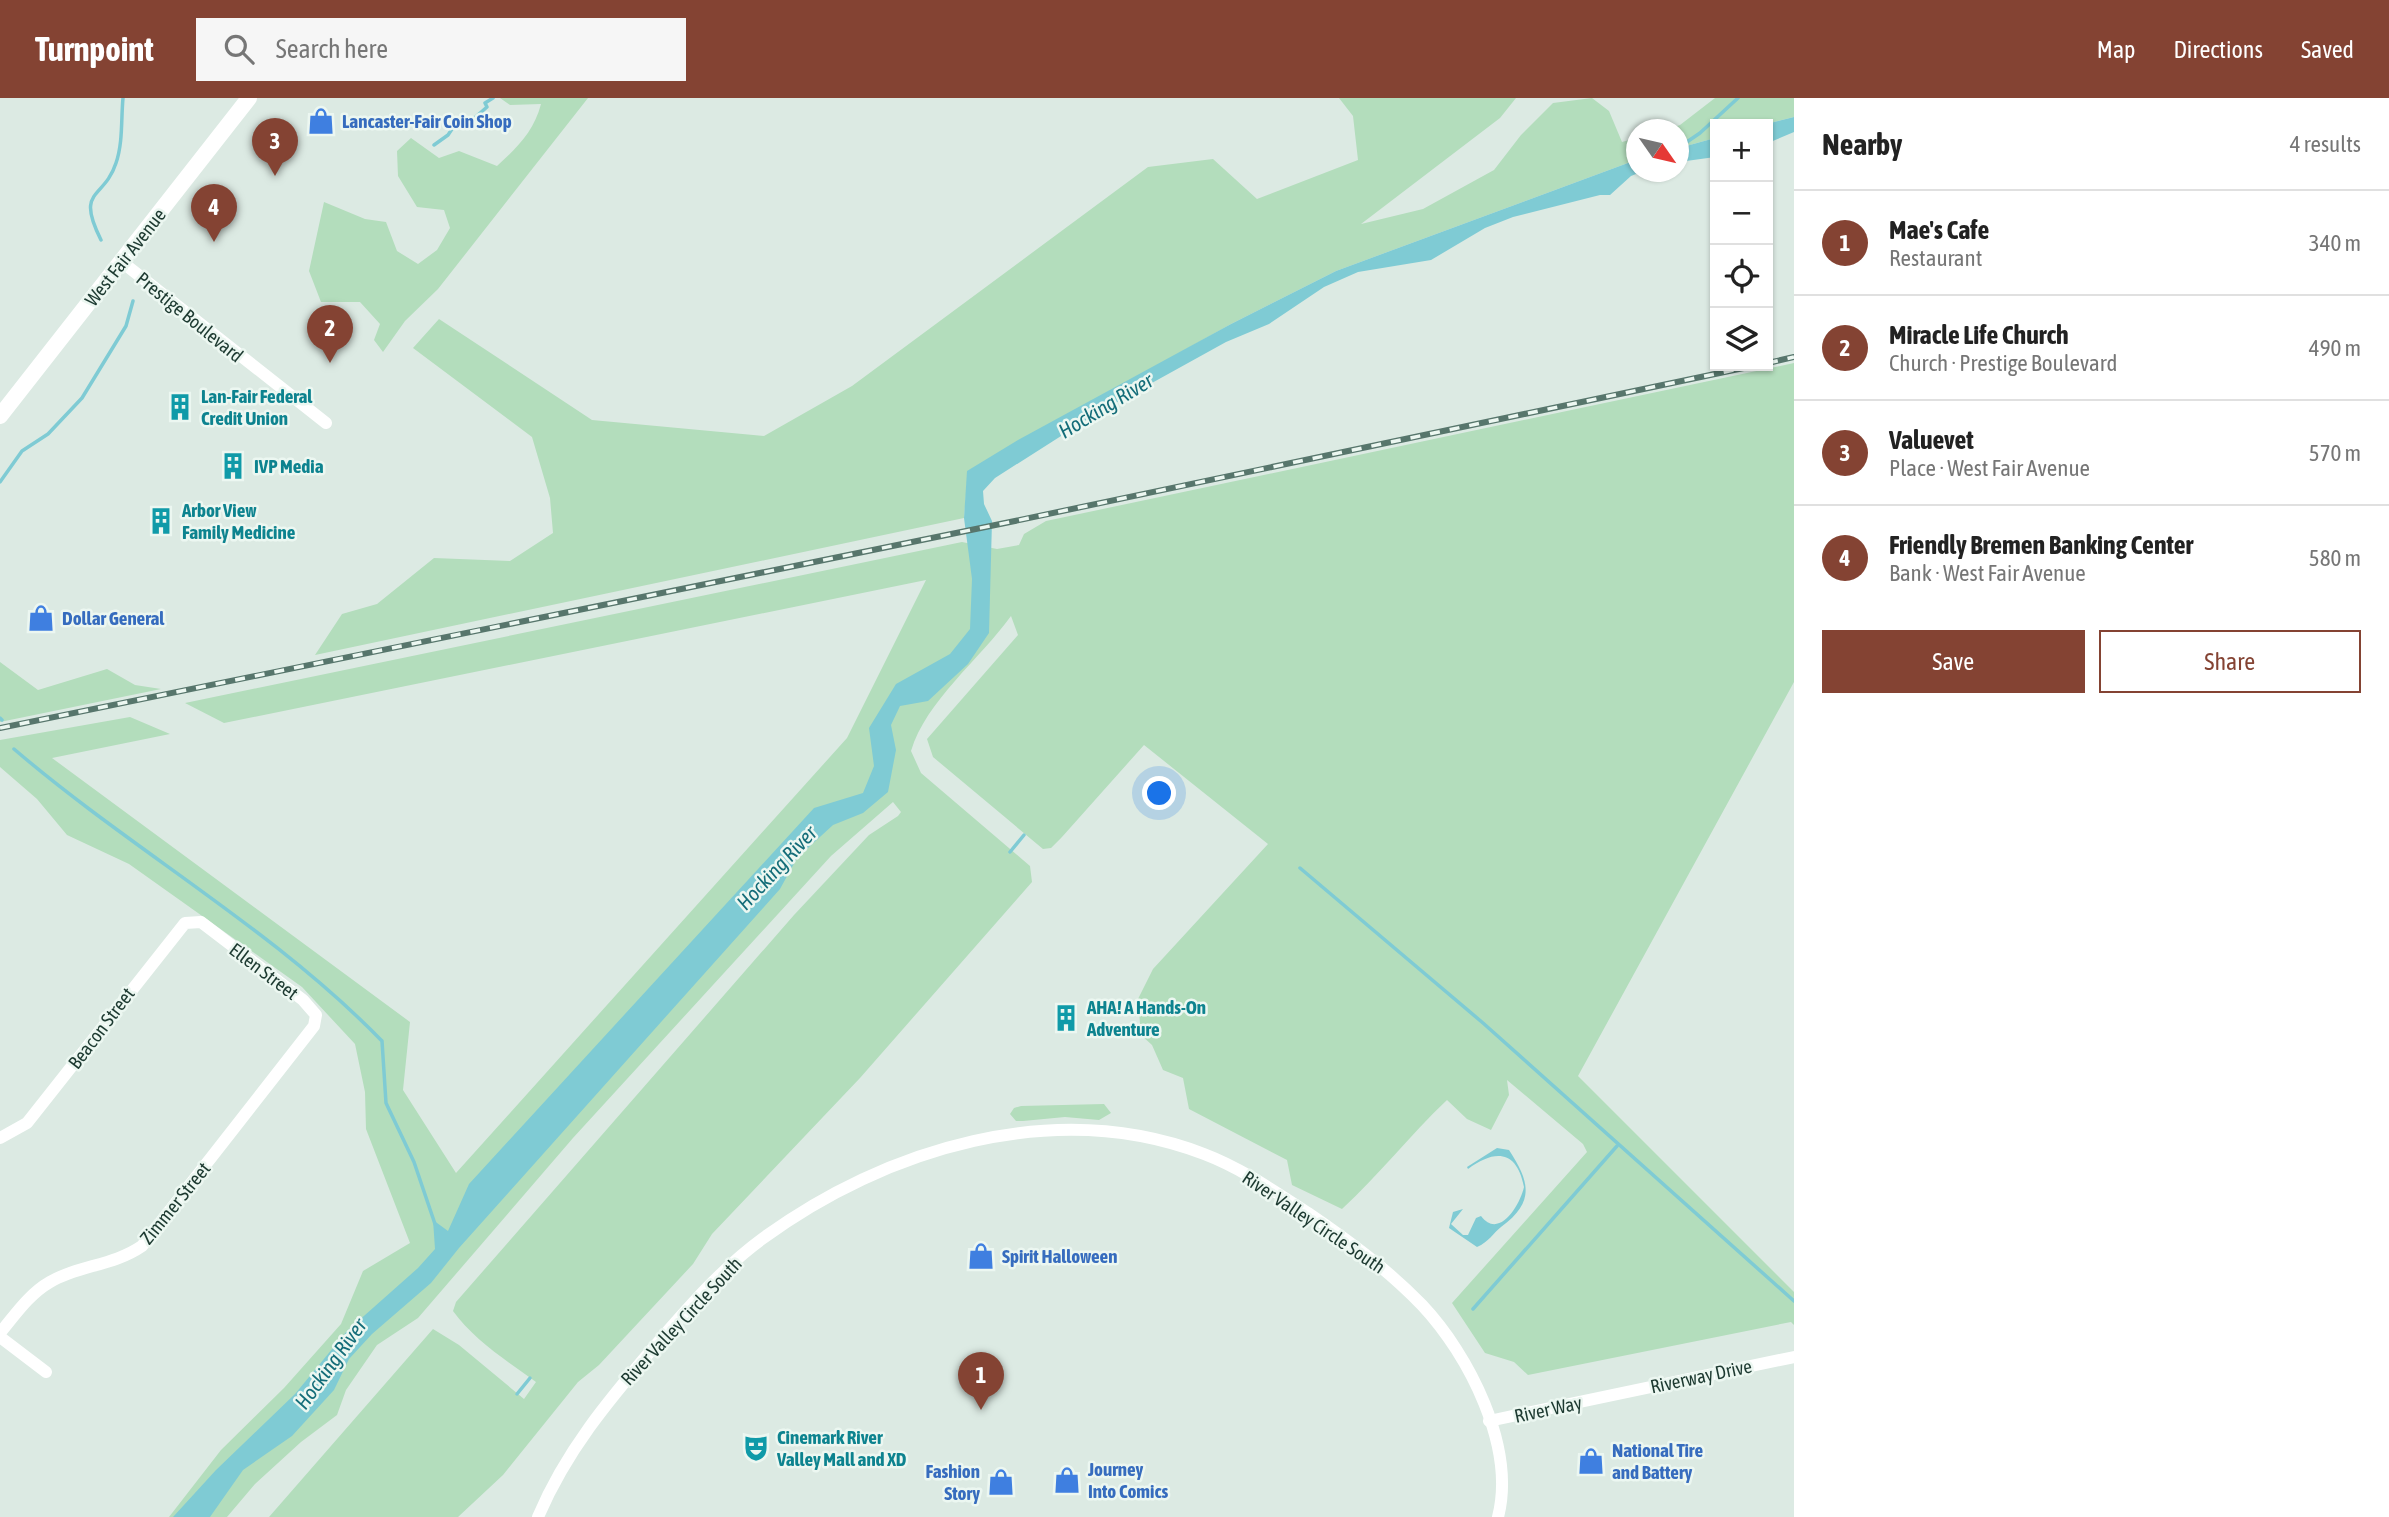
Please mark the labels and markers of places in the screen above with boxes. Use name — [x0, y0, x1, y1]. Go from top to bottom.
shop icon: Lancaster-Fair Coin Shop — [306, 106, 336, 136]
place label: Lancaster-Fair Coin Shop — [342, 110, 512, 132]
pin: 3 — [252, 118, 298, 176]
pin: 4 — [191, 184, 237, 242]
pin: 2 — [307, 305, 353, 363]
place label: Lan-Fair Federal Credit Union — [201, 385, 313, 429]
building icon: Lan-Fair Federal Credit Union — [165, 392, 195, 422]
building icon: IVP Media — [218, 451, 248, 481]
place label: IVP Media — [254, 455, 324, 477]
place label: Arbor View Family Medicine — [181, 499, 296, 543]
building icon: Arbor View Family Medicine — [146, 506, 176, 536]
shop icon: Dollar General — [26, 603, 56, 633]
place label: Dollar General — [62, 607, 165, 629]
place label: AHA! A Hands-On Adventure — [1086, 996, 1206, 1040]
building icon: AHA! A Hands-On Adventure — [1051, 1003, 1081, 1033]
shop icon: Spirit Halloween — [966, 1241, 996, 1271]
place label: Spirit Halloween — [1002, 1245, 1117, 1267]
pin: 1 — [958, 1352, 1004, 1410]
place label: Cinemark River Valley Mall and XD — [776, 1426, 907, 1470]
theatre icon: Cinemark River Valley Mall and XD — [741, 1433, 771, 1463]
place label: National Tire and Battery — [1612, 1439, 1703, 1483]
shop icon: National Tire and Battery — [1576, 1446, 1606, 1476]
place label: Journey Into Comics — [1087, 1458, 1168, 1502]
place label: Fashion Story — [925, 1460, 980, 1504]
shop icon: Journey Into Comics — [1052, 1465, 1082, 1495]
shop icon: Fashion Story — [986, 1467, 1016, 1497]

